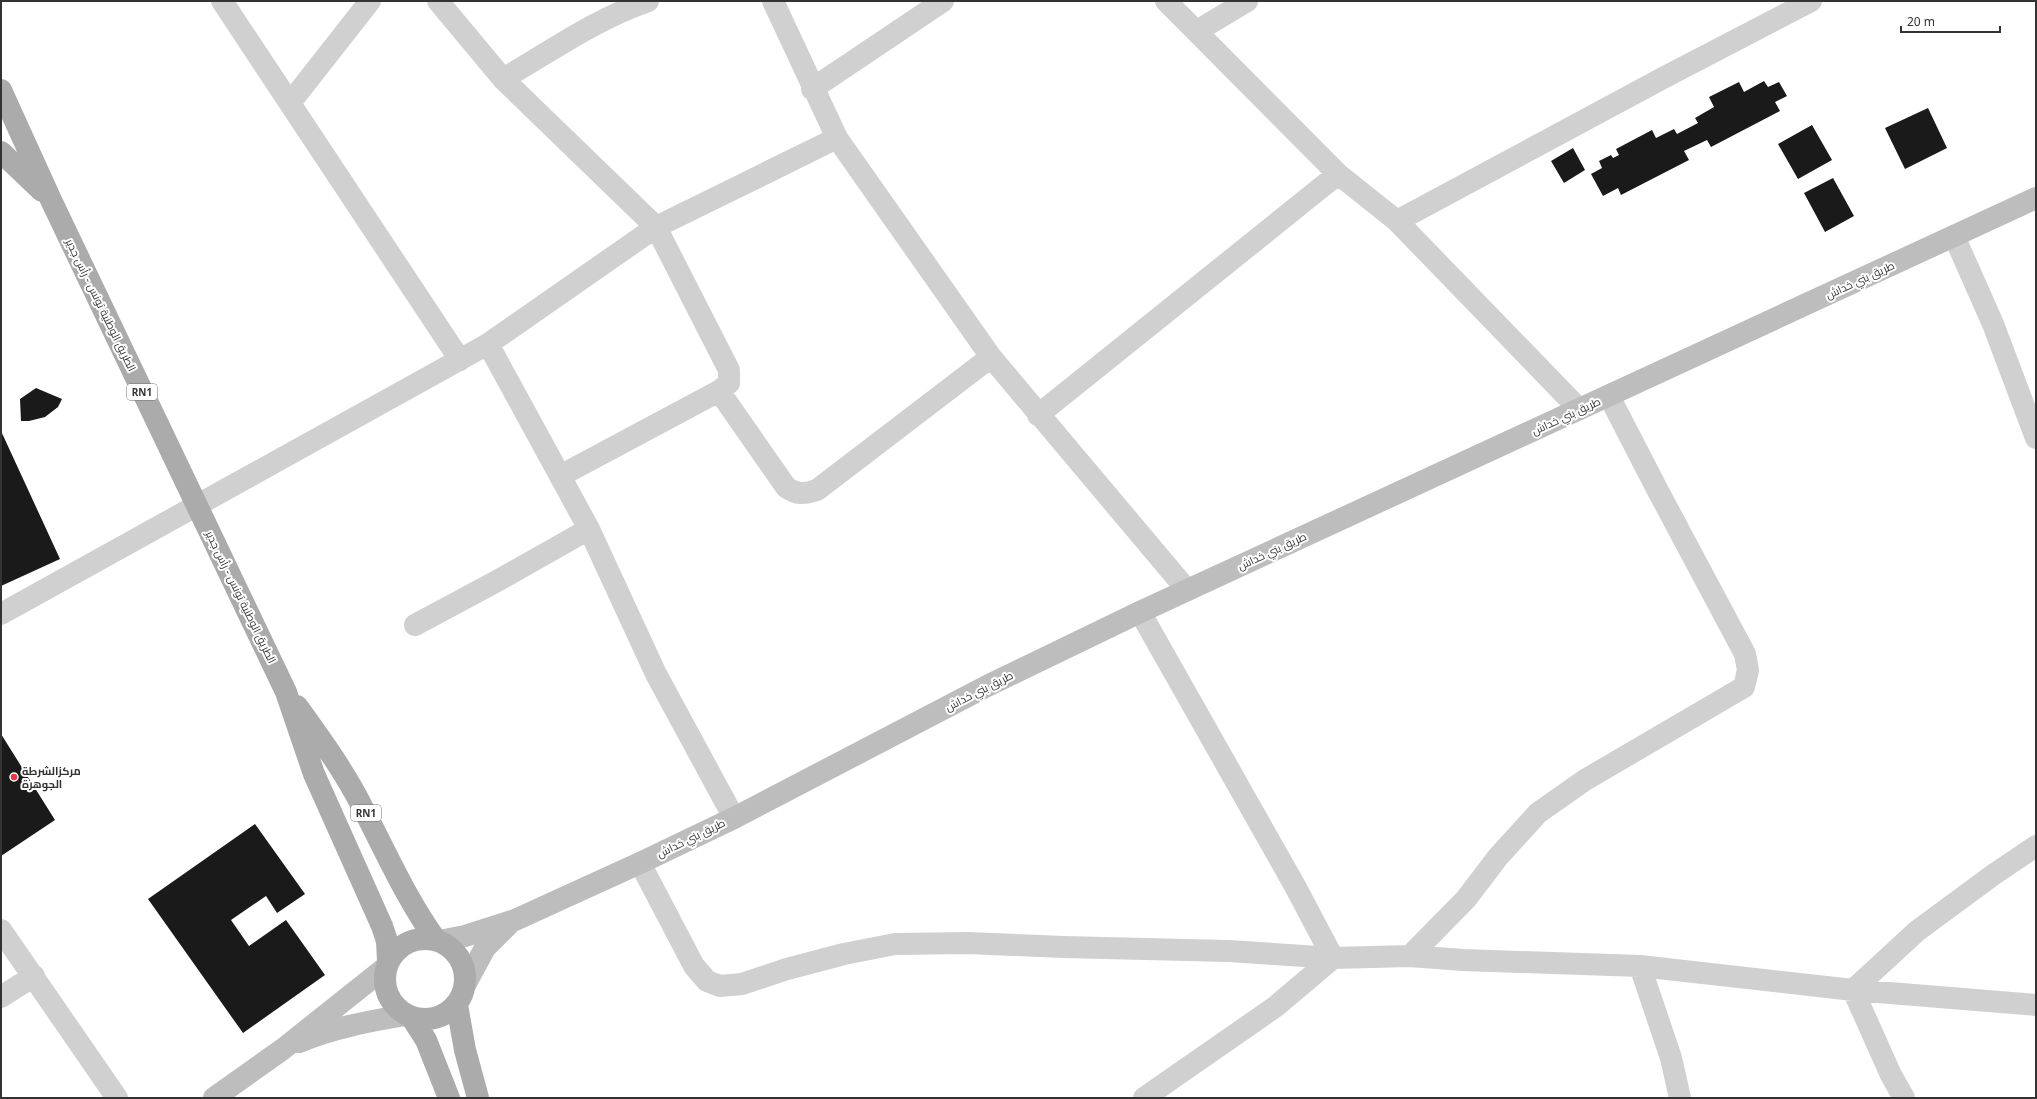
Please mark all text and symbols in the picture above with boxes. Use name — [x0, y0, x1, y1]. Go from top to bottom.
scale bar — [1901, 8, 2000, 34]
text: 20 m — [1907, 13, 1935, 30]
street label: الطريق الوطنية تونس - رأس جدير — [62, 235, 140, 374]
street label: طريق بني خداش — [1823, 257, 1897, 304]
road number: RN1 — [127, 384, 157, 400]
street label: طريق بني خداش — [1529, 393, 1603, 440]
street label: الطريق الوطنية تونس - رأس جدير — [202, 527, 280, 666]
street label: طريق بني خداش — [1235, 528, 1309, 575]
street label: طريق بني خداش — [942, 667, 1016, 716]
place label: مركزالشرطة الجوهرة — [22, 763, 81, 792]
marker: مركزالشرطة الجوهرة — [9, 772, 19, 782]
road number: RN1 — [351, 805, 381, 821]
street label: طريق بني خداش — [654, 815, 728, 862]

